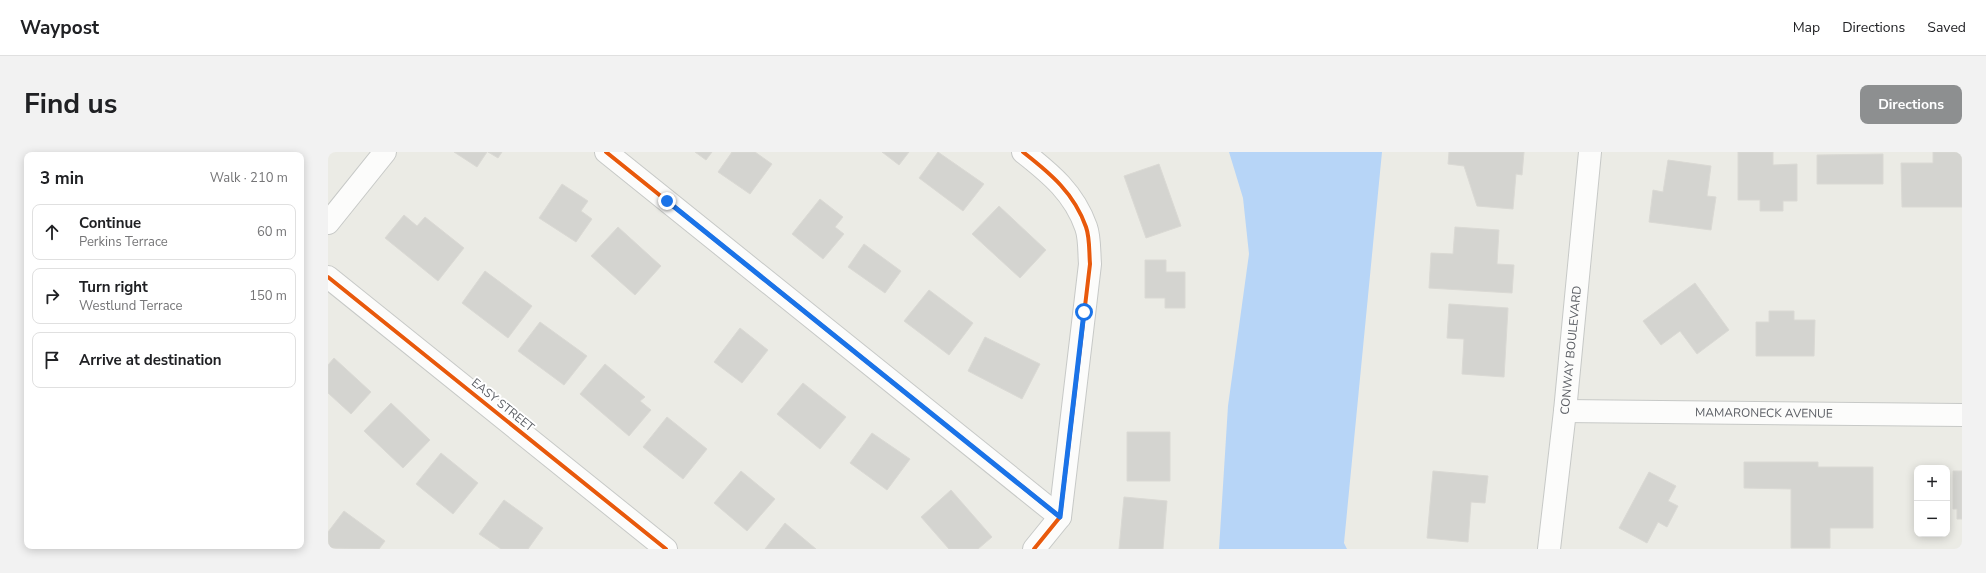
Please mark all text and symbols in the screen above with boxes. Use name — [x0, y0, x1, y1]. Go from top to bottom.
text: Waypost — [20, 15, 99, 41]
text: Map — [1793, 18, 1820, 37]
text: Directions — [1842, 18, 1905, 37]
text: Saved — [1927, 18, 1966, 37]
text: Find us — [24, 85, 118, 123]
button: Directions — [1860, 85, 1962, 124]
text: 3 min — [40, 167, 84, 190]
text: Walk · 210 m — [210, 169, 288, 187]
route end — [658, 192, 676, 210]
text: Continue — [79, 213, 141, 233]
icon: ahead — [41, 221, 63, 243]
text: 60 m — [257, 223, 287, 241]
text: Perkins Terrace — [79, 233, 168, 251]
text: Turn right — [79, 277, 148, 297]
icon: right — [41, 285, 63, 307]
street label: CONWAY BOULEVARD — [1557, 285, 1585, 415]
text: 150 m — [249, 287, 287, 305]
text: Westlund Terrace — [79, 297, 182, 315]
route start — [1075, 303, 1093, 321]
icon: arrive — [41, 349, 63, 371]
text: Arrive at destination — [79, 350, 222, 370]
street label: EASY STREET — [468, 375, 538, 436]
street label: MAMARONECK AVENUE — [1695, 404, 1833, 422]
map controls — [1914, 465, 1950, 537]
button: + — [1914, 465, 1950, 501]
button: − — [1914, 501, 1950, 537]

